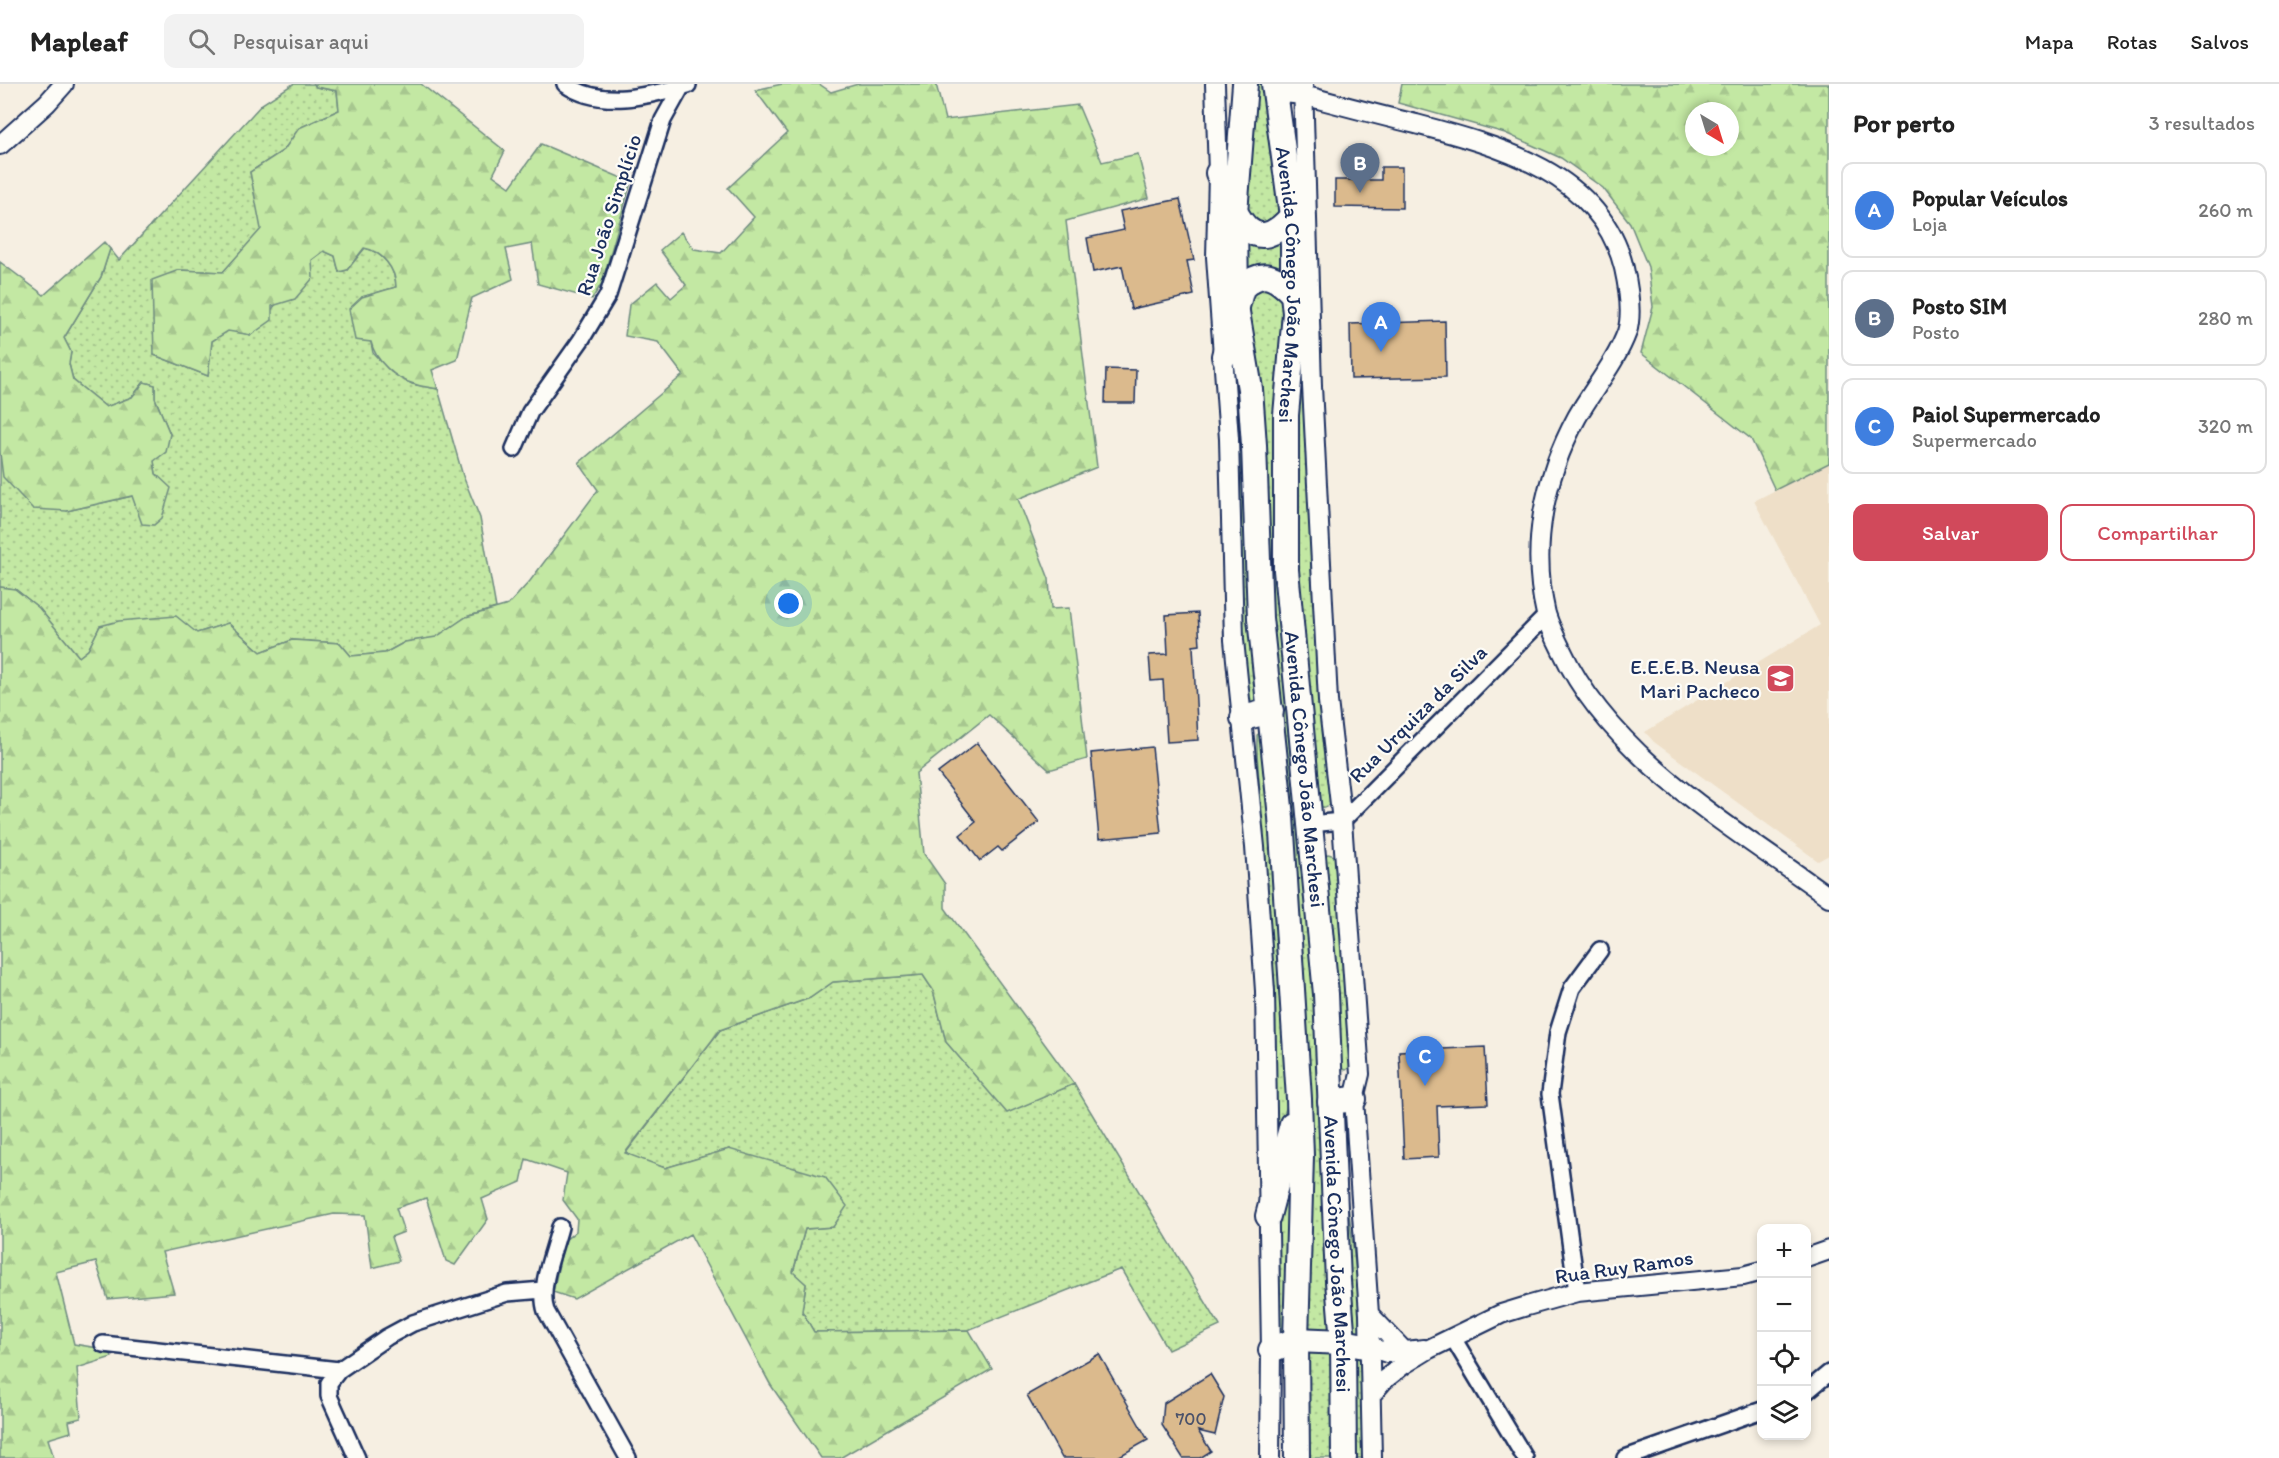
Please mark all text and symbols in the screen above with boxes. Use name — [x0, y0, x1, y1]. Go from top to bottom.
search box — [164, 14, 584, 68]
text: Mapleaf — [30, 24, 128, 58]
icon: search — [185, 25, 218, 58]
text: Pesquisar aqui — [233, 28, 369, 55]
text: Mapa — [2025, 29, 2074, 54]
text: Rotas — [2107, 29, 2157, 54]
text: Salvos — [2190, 29, 2249, 54]
north arrow — [1685, 102, 1739, 156]
text: Por perto — [1853, 107, 1955, 139]
text: 3 resultados — [2149, 111, 2255, 135]
street label: Rua João Simplício — [571, 131, 646, 299]
pin: B — [1340, 144, 1380, 193]
street label: Avenida Cônego João Marchesi — [1271, 145, 1308, 423]
text: Popular Veículos — [1912, 185, 2068, 212]
text: A — [1868, 198, 1881, 222]
text: 260 m — [2198, 198, 2253, 222]
text: Loja — [1912, 212, 1947, 236]
text: Posto SIM — [1912, 293, 2007, 320]
pin: A — [1362, 302, 1400, 352]
text: B — [1868, 306, 1881, 330]
text: 280 m — [2198, 306, 2253, 330]
text: Posto — [1912, 320, 1960, 344]
text: Paiol Supermercado — [1912, 401, 2100, 428]
text: C — [1868, 414, 1881, 438]
text: 320 m — [2198, 414, 2253, 438]
text: Supermercado — [1912, 428, 2037, 452]
button: Salvar — [1853, 504, 2048, 561]
button: Compartilhar — [2060, 504, 2255, 561]
your location — [774, 589, 803, 618]
street label: Avenida Cônego João Marchesi — [1280, 630, 1331, 909]
street label: Rua Urquiza da Silva — [1344, 640, 1492, 788]
place label: E.E.E.B. Neusa Mari Pacheco — [1630, 654, 1760, 703]
school or university icon: E.E.E.B. Neusa Mari Pacheco — [1765, 663, 1797, 695]
pin: C — [1406, 1036, 1444, 1086]
street label: Avenida Cônego João Marchesi — [1319, 1115, 1356, 1393]
map controls — [1757, 1224, 1811, 1440]
button: + — [1757, 1224, 1811, 1278]
street label: Rua Ruy Ramos — [1553, 1244, 1695, 1289]
button: − — [1757, 1278, 1811, 1332]
button: locate — [1757, 1332, 1811, 1386]
button: layers — [1757, 1386, 1811, 1440]
house number: 700 — [1175, 1408, 1207, 1430]

